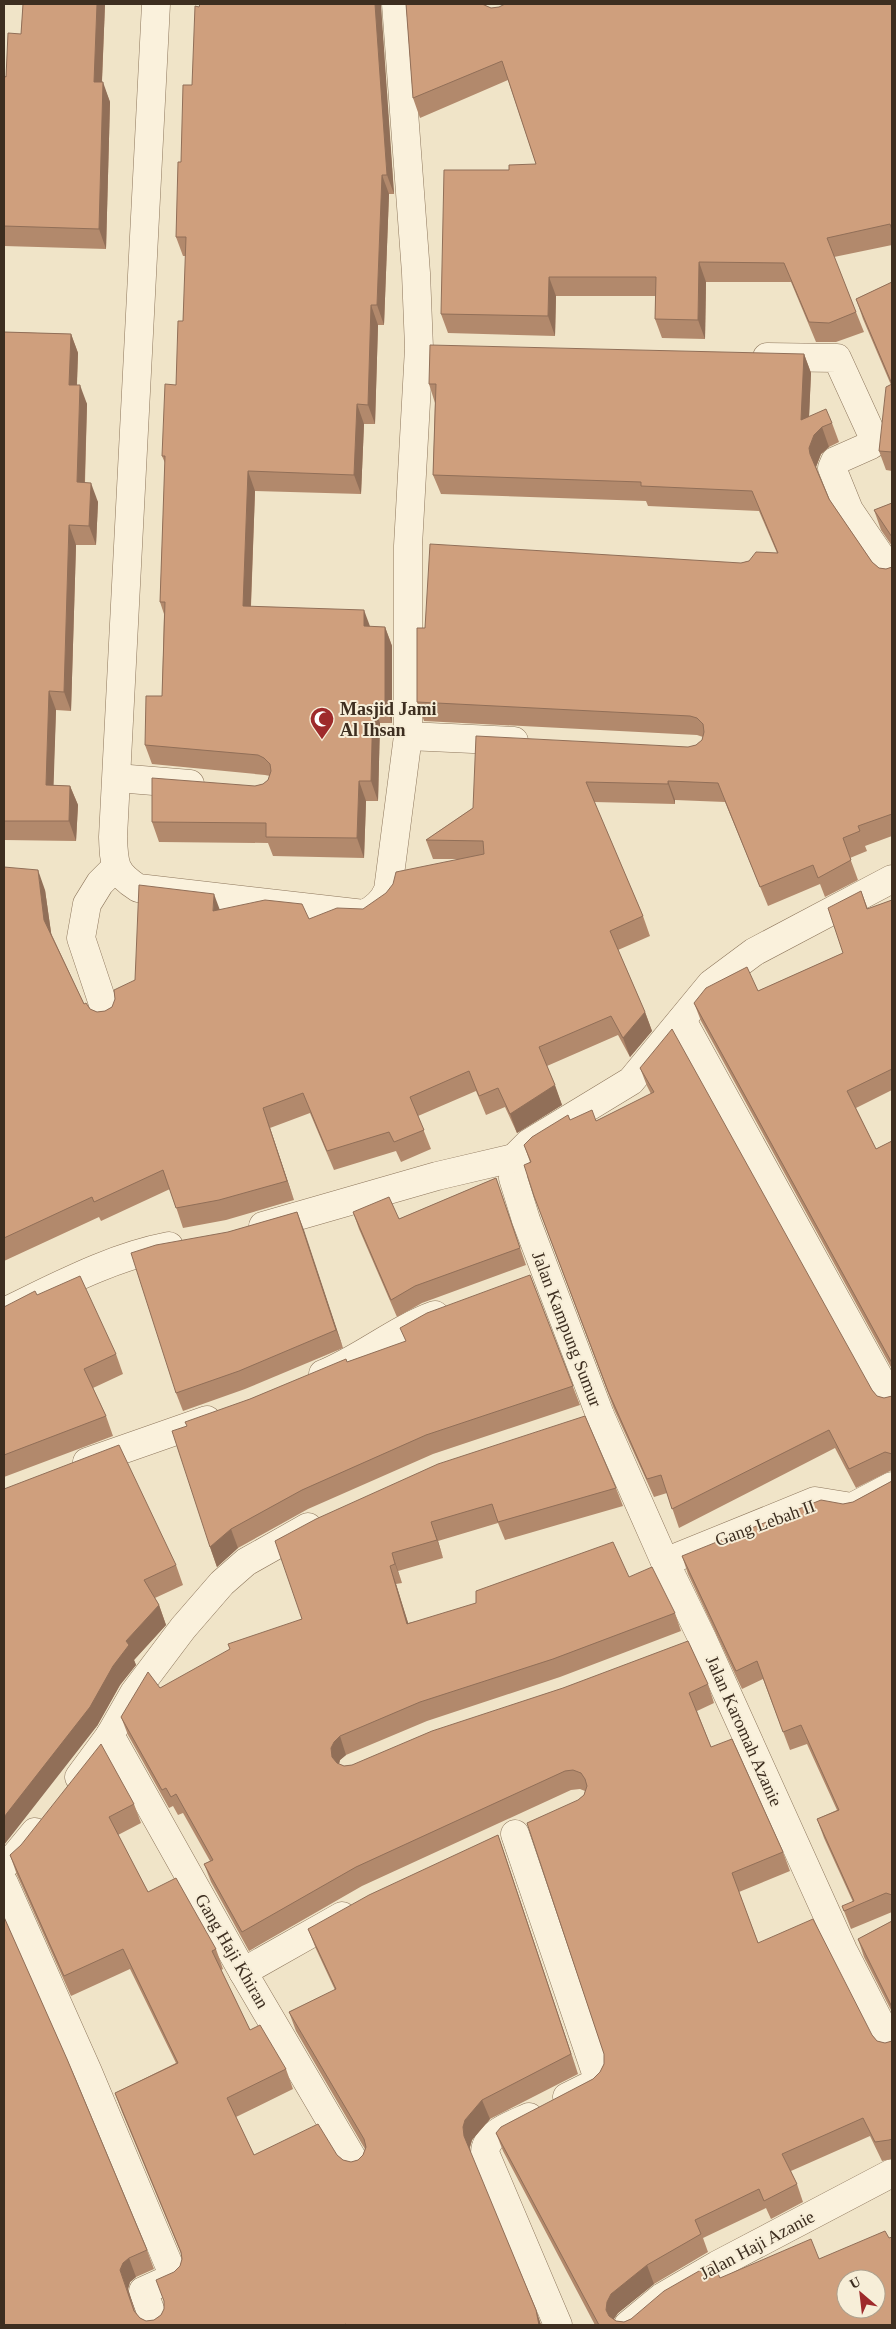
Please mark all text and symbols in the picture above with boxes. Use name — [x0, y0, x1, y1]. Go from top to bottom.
place label: Masjid Jami Al Ihsan — [340, 699, 437, 740]
mosque icon: Masjid Jami Al Ihsan — [309, 706, 335, 740]
street label: Jalan Kampung Sumur — [528, 1248, 606, 1410]
street label: Gang Lebah II — [712, 1496, 818, 1550]
street label: Jalan Karomah Azanie — [702, 1653, 786, 1809]
street label: Gang Haji Khiran — [191, 1890, 273, 2012]
street label: Jalan Haji Azanie — [696, 2206, 818, 2284]
north arrow — [836, 2269, 886, 2319]
text: U — [847, 2274, 863, 2292]

